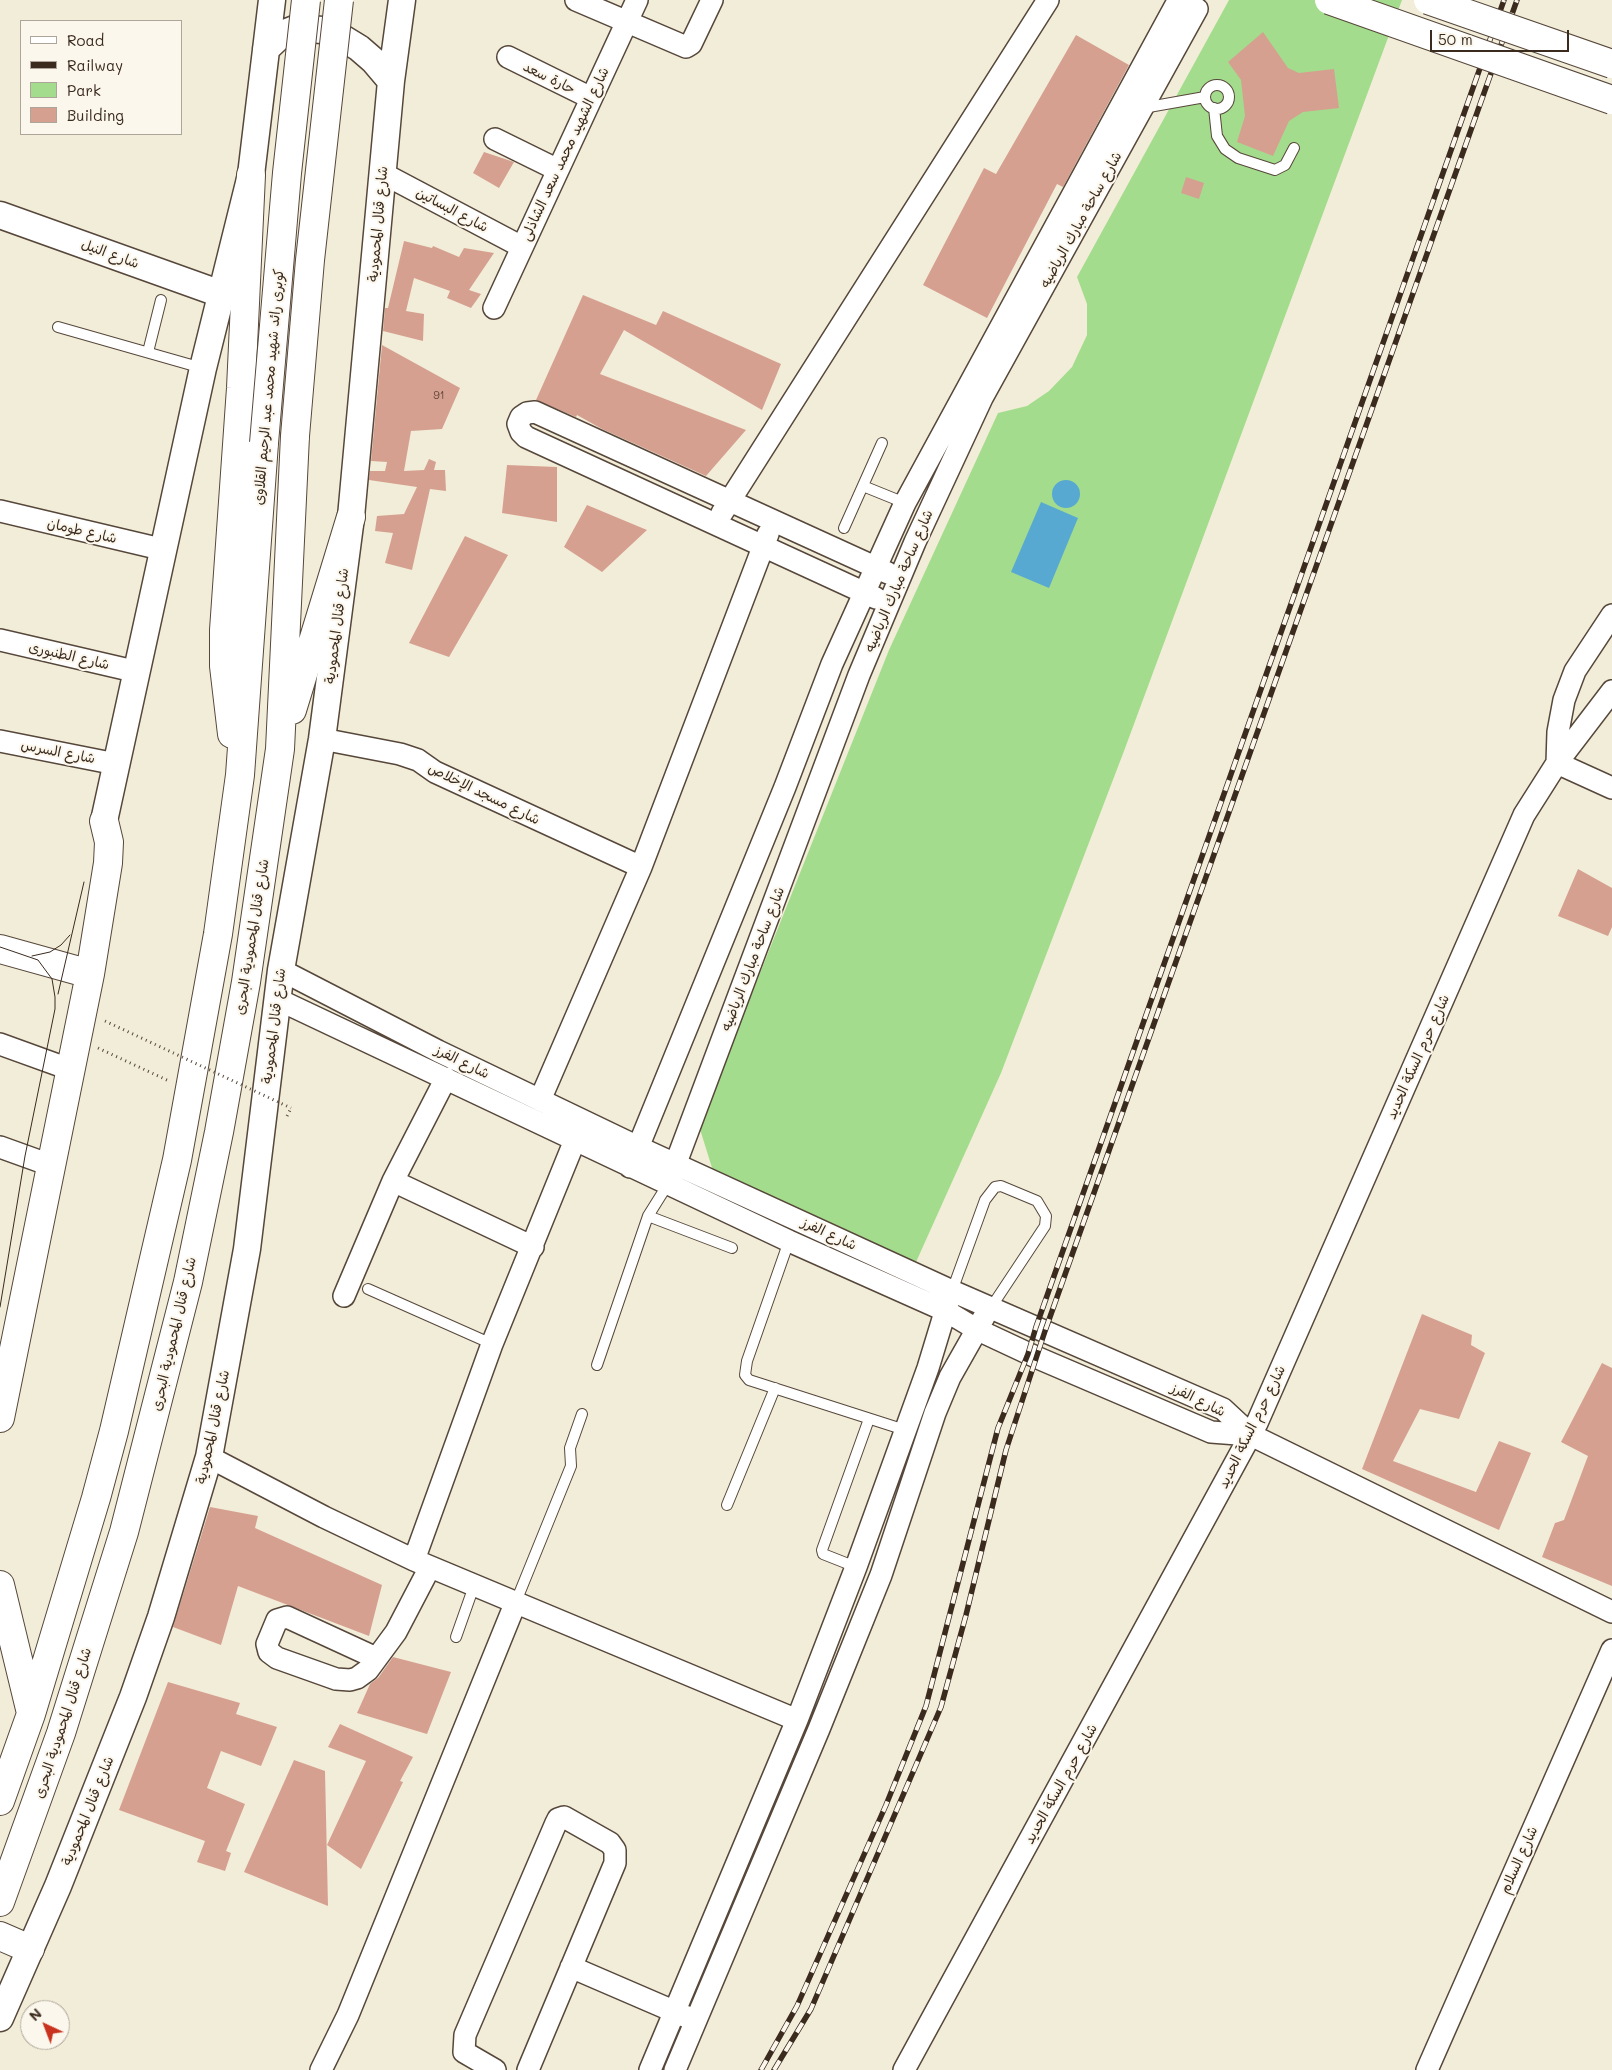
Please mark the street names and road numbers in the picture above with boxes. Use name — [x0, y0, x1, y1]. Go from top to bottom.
street label: حارة سعد — [520, 58, 578, 98]
street label: شارع الشهيد محمد سعد الشاذلى — [517, 65, 613, 243]
street label: شارع ساحة مبارك الرياضيه — [1037, 149, 1125, 291]
street label: شارع قنال المحمودية — [365, 165, 391, 283]
street label: شارع البساتين — [413, 184, 491, 236]
street label: شارع النيل — [79, 236, 141, 272]
street label: كوبرى رائد شهيد محمد عبد الرحيم القلاوى — [250, 268, 288, 506]
street label: شارع ساحة مبارك الرياضيه — [861, 507, 937, 655]
street label: شارع طومان — [46, 515, 118, 547]
street label: شارع قنال المحمودية — [322, 567, 352, 685]
street label: شارع الطنبورى — [27, 639, 111, 673]
street label: شارع السرس — [19, 737, 97, 767]
street label: شارع مسجد الإخلاص — [425, 760, 543, 828]
street label: شارع قنال المحمودية البحرى — [231, 858, 273, 1016]
street label: شارع ساحة مبارك الرياضيه — [718, 885, 788, 1033]
street label: شارع قنال المحمودية — [259, 967, 289, 1085]
street label: شارع حرم السكة الحديد — [1383, 992, 1453, 1122]
street label: شارع الفرز — [432, 1042, 492, 1082]
street label: شارع الفرز — [799, 1214, 859, 1254]
street label: شارع قنال المحمودية البحرى — [148, 1255, 200, 1413]
street label: شارع حرم السكة الحديد — [1215, 1363, 1289, 1491]
street label: شارع قنال المحمودية — [193, 1368, 233, 1486]
street label: شارع الفرز — [1168, 1380, 1228, 1420]
street label: شارع قنال المحمودية البحرى — [31, 1646, 95, 1800]
street label: شارع حرم السكة الحديد — [1021, 1721, 1101, 1847]
street label: شارع قنال المحمودية — [58, 1754, 118, 1868]
street label: شارع السلام — [1497, 1824, 1541, 1896]

